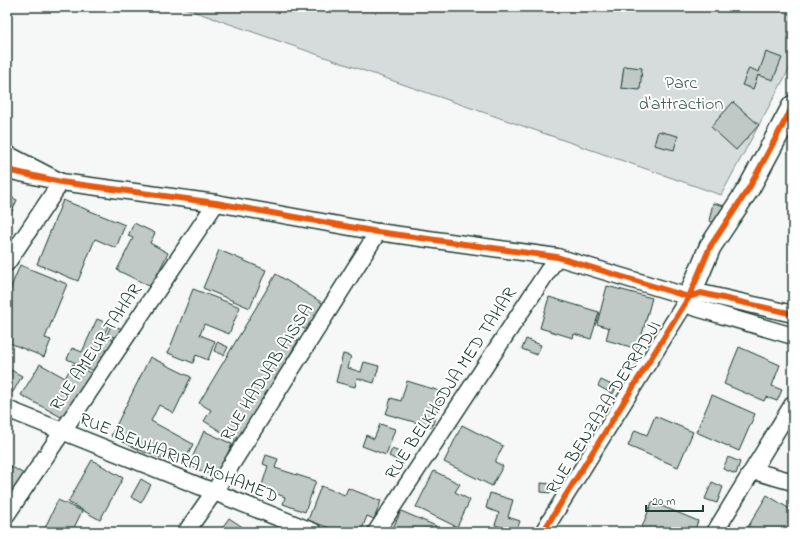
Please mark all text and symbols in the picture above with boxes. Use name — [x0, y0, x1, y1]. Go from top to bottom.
park label: Parc d'attraction — [639, 71, 723, 118]
street label: RUE AMEUR TAHAR — [44, 279, 149, 417]
street label: RUE BELKHODJA MED TAHAR — [380, 283, 524, 486]
street label: RUE HADJAB AISSA — [215, 299, 320, 447]
street label: RUE BENZAZA DERRADJI — [541, 316, 669, 500]
street label: RUE BENHARIRA MOHAMED — [75, 407, 282, 511]
scale bar — [646, 487, 703, 513]
text: 20 m — [652, 493, 675, 511]

